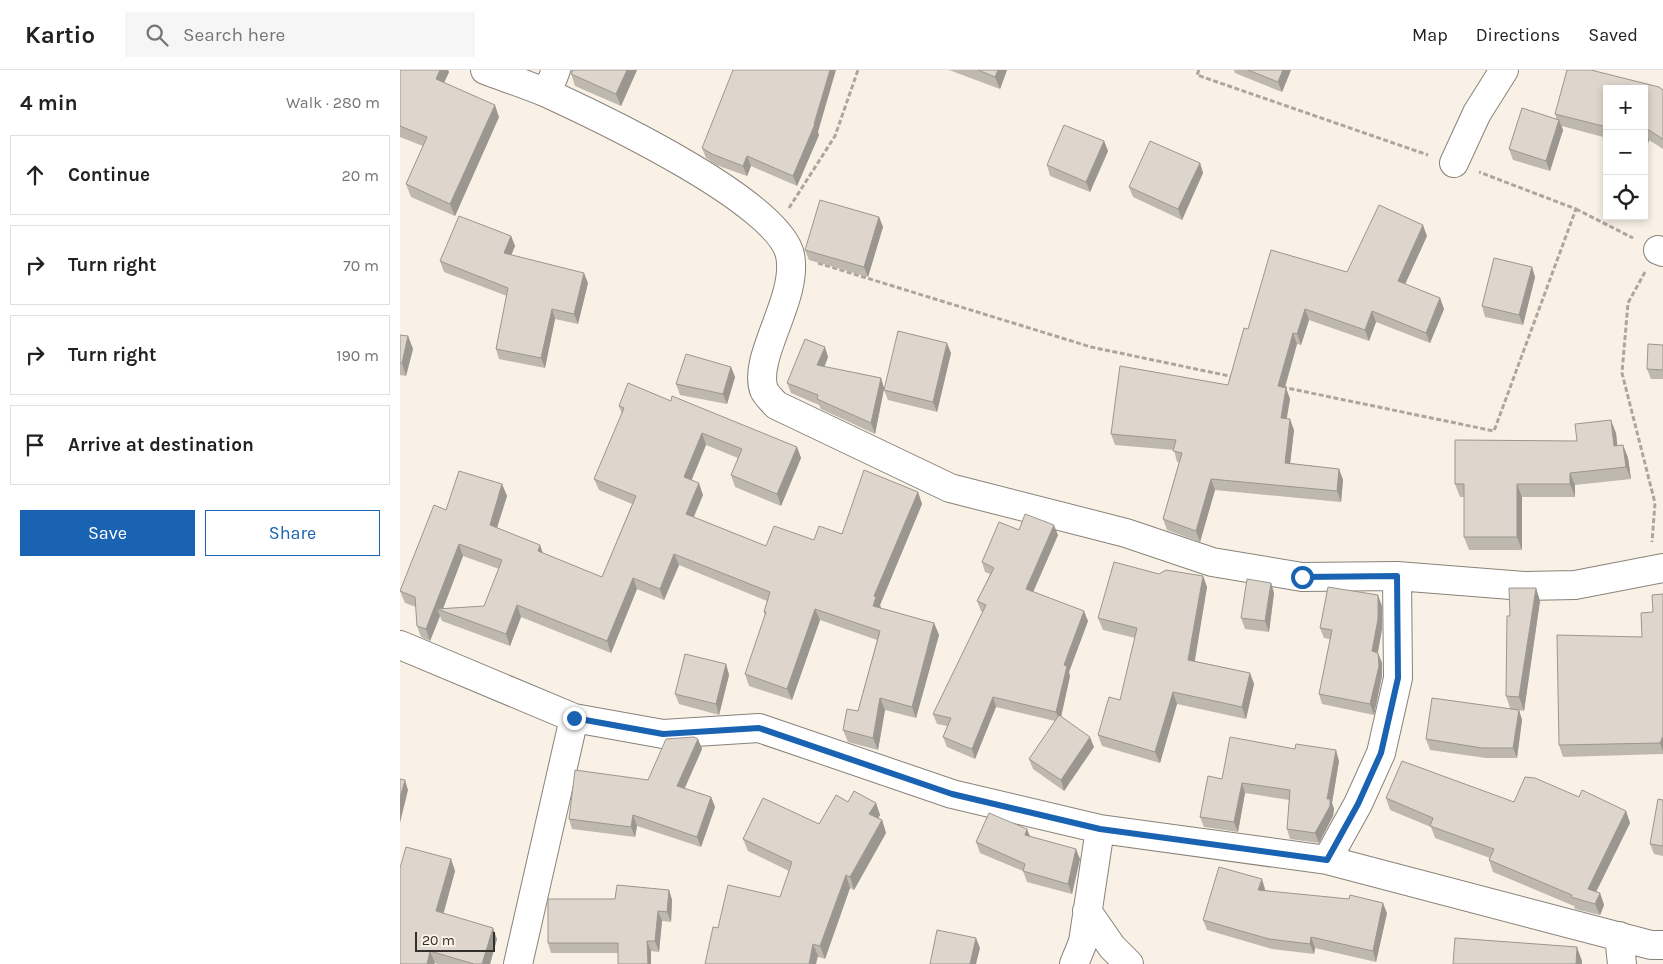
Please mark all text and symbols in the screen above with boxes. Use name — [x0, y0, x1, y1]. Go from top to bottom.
search box — [125, 12, 475, 57]
text: Kartio — [25, 21, 95, 49]
icon: search — [143, 21, 171, 49]
text: Search here — [183, 24, 285, 46]
text: Map — [1412, 24, 1448, 46]
text: Directions — [1476, 24, 1560, 46]
text: Saved — [1588, 24, 1638, 46]
map controls — [1603, 85, 1648, 220]
button: + — [1603, 85, 1648, 130]
text: 4 min — [20, 91, 78, 115]
text: Walk · 280 m — [286, 93, 380, 112]
button: − — [1603, 130, 1648, 175]
icon: ahead — [21, 161, 49, 189]
text: Continue — [68, 164, 150, 186]
text: 20 m — [341, 166, 379, 185]
button: locate — [1603, 175, 1648, 220]
icon: right — [21, 251, 49, 279]
text: Turn right — [68, 254, 157, 276]
text: 70 m — [343, 256, 379, 275]
icon: right — [21, 341, 49, 369]
text: Turn right — [68, 344, 157, 366]
text: 190 m — [336, 346, 379, 365]
icon: arrive — [21, 431, 49, 459]
text: Arrive at destination — [68, 434, 254, 456]
button: Save — [20, 510, 195, 556]
button: Share — [205, 510, 380, 556]
route start — [1291, 566, 1314, 589]
route end — [563, 707, 586, 730]
scale bar — [415, 929, 495, 952]
text: 20 m — [422, 932, 455, 949]

